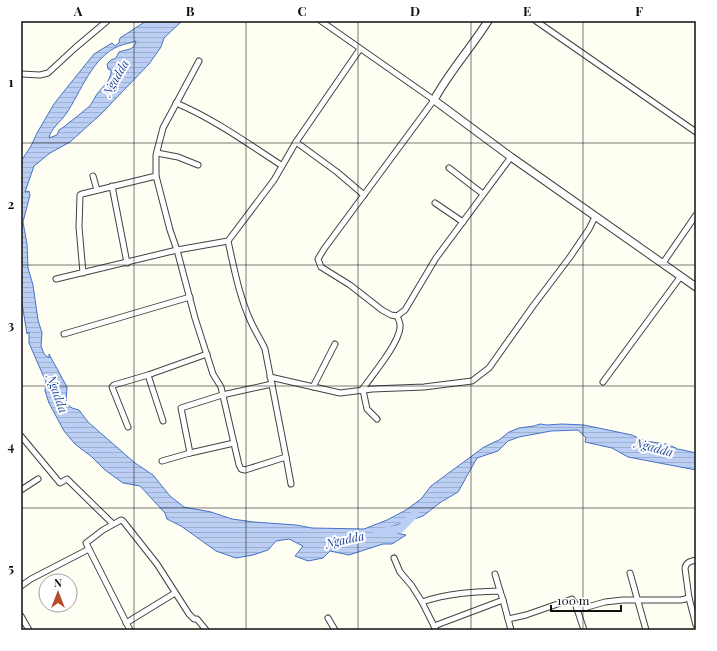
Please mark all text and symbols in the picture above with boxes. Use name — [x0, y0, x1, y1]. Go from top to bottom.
text: A — [73, 2, 83, 19]
text: B — [186, 2, 195, 19]
text: C — [297, 2, 307, 19]
text: D — [410, 2, 420, 19]
text: E — [523, 2, 531, 19]
text: F — [635, 2, 643, 19]
water label: Ngadda — [98, 57, 132, 99]
text: 1 — [9, 73, 14, 90]
text: 2 — [8, 195, 15, 212]
text: 3 — [8, 316, 14, 333]
water label: Ngadda — [43, 372, 72, 415]
water label: Ngadda — [632, 434, 675, 460]
text: 4 — [8, 437, 15, 454]
water label: Ngadda — [323, 527, 366, 551]
text: 5 — [8, 559, 14, 576]
north arrow — [38, 573, 78, 613]
text: N — [54, 575, 62, 590]
scale bar — [551, 587, 621, 613]
text: 100 m — [557, 592, 590, 608]

